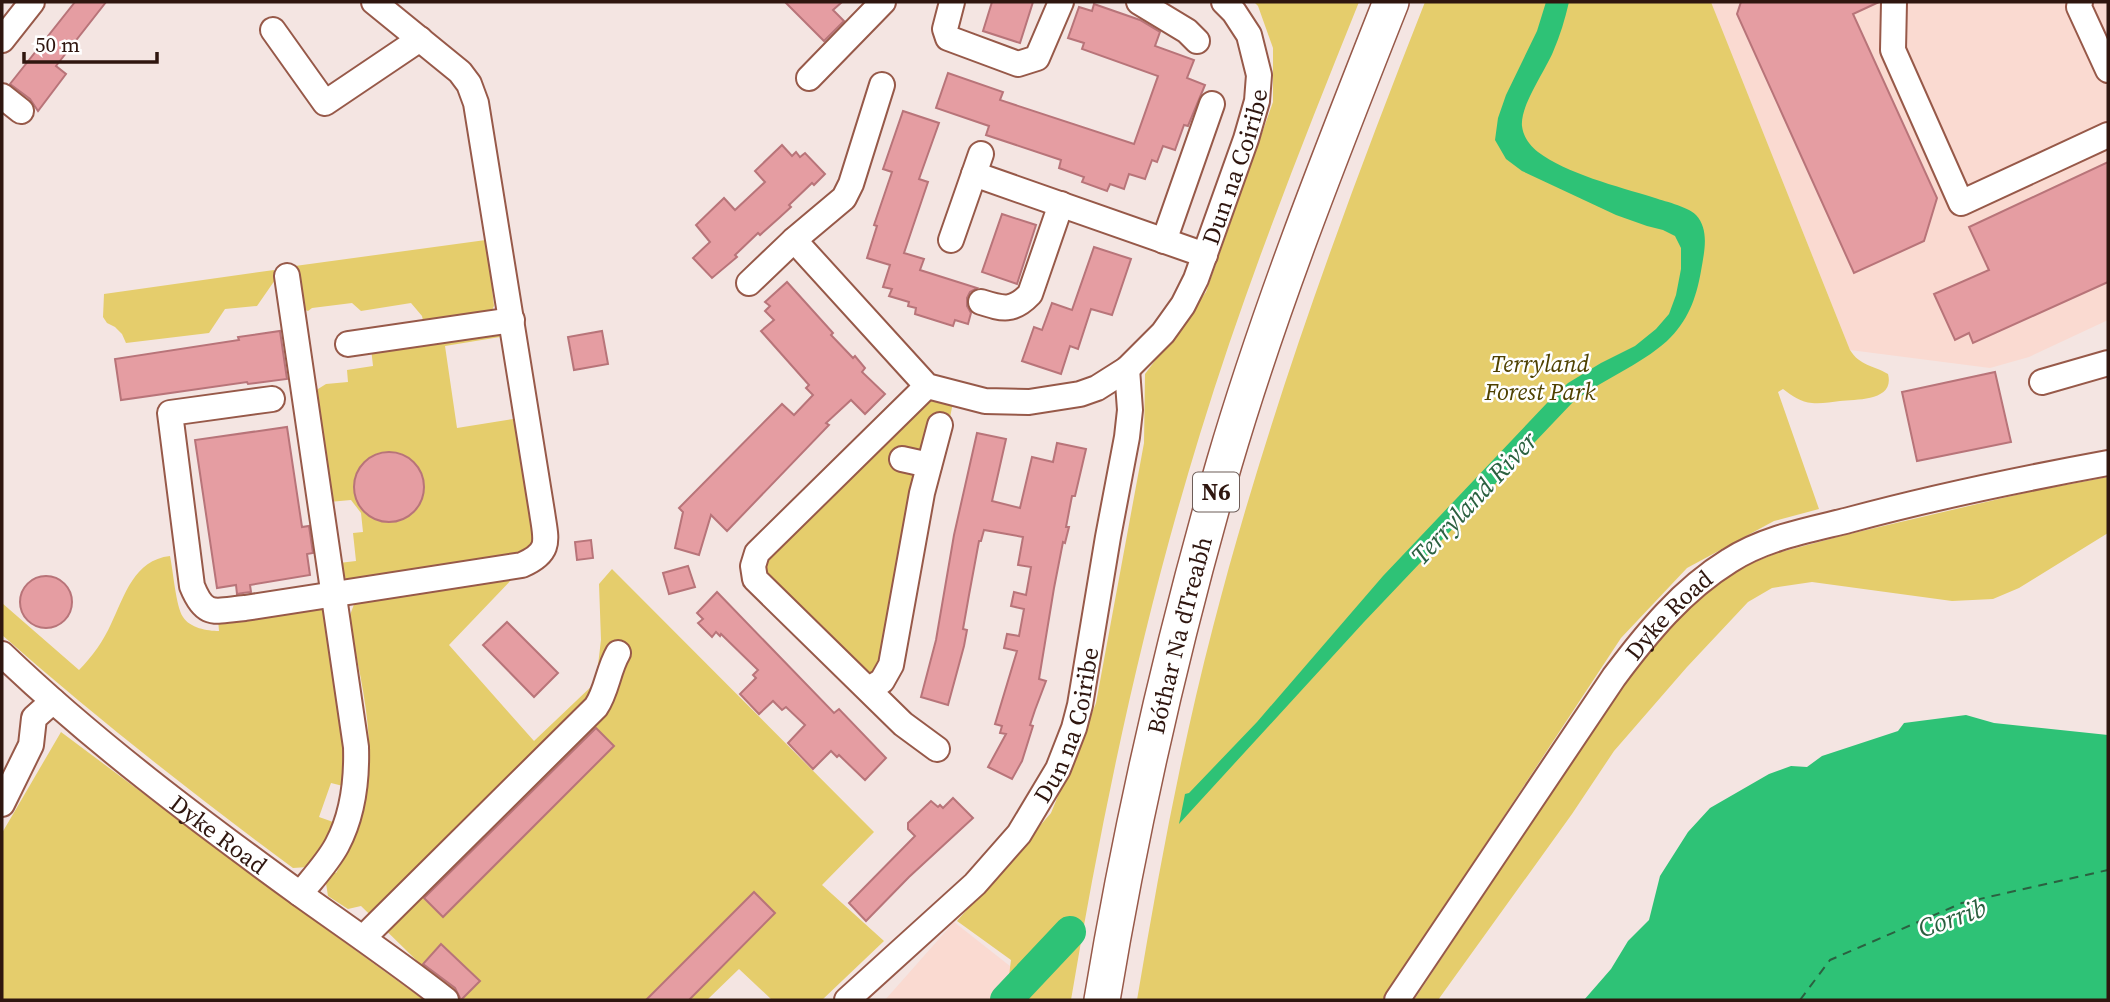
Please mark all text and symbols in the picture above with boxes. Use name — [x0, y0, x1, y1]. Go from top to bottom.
scale bar — [24, 21, 158, 65]
text: 50 m — [35, 30, 80, 59]
street label: Dun na Coiribe — [1193, 88, 1274, 249]
park label: Terryland Forest Park — [1483, 347, 1596, 408]
water label: Terryland River — [1403, 423, 1546, 573]
road number: N6 — [1193, 472, 1239, 512]
street label: Bóthar Na dTreabh — [1138, 533, 1219, 737]
street label: Dyke Road — [1617, 562, 1719, 667]
street label: Dun na Coiribe — [1025, 645, 1106, 809]
street label: Dyke Road — [163, 787, 275, 882]
water label: Corrib — [1913, 890, 1991, 946]

